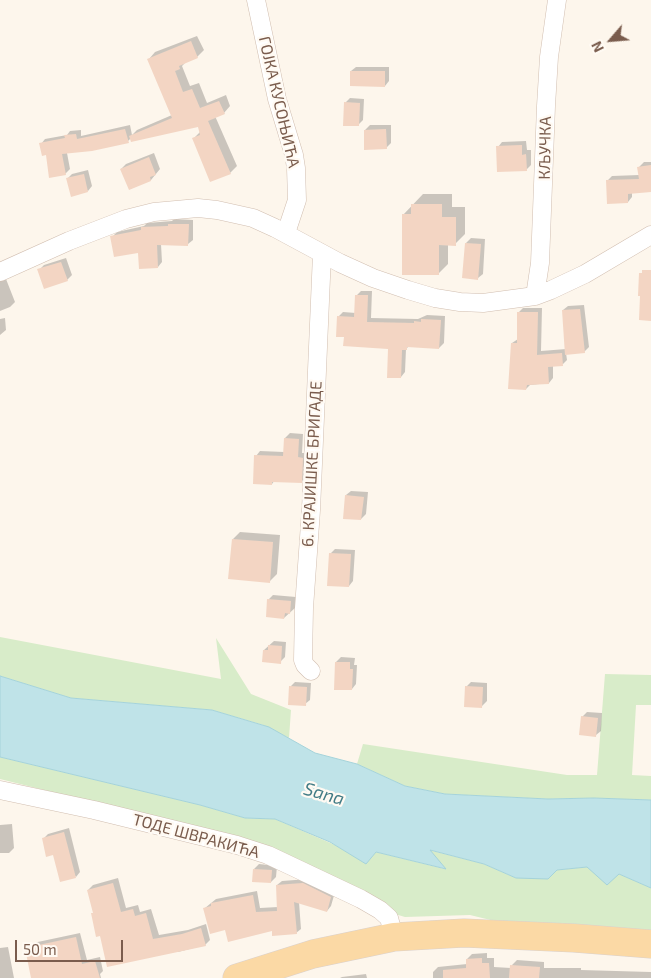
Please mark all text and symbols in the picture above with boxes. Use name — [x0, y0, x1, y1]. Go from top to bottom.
north arrow — [586, 15, 636, 65]
street label: ГОЈКА КУСОЊИЋА — [255, 34, 303, 170]
text: N — [587, 39, 607, 55]
street label: КЉУЧКА — [535, 116, 555, 180]
street label: 6. КРАЈИШКЕ БРИГАДЕ — [298, 381, 326, 547]
water label: Sana — [301, 778, 347, 810]
street label: ТОДЕ ШВРАКИЋА — [131, 810, 261, 862]
scale bar — [18, 930, 125, 962]
text: 50 m — [23, 940, 57, 958]

